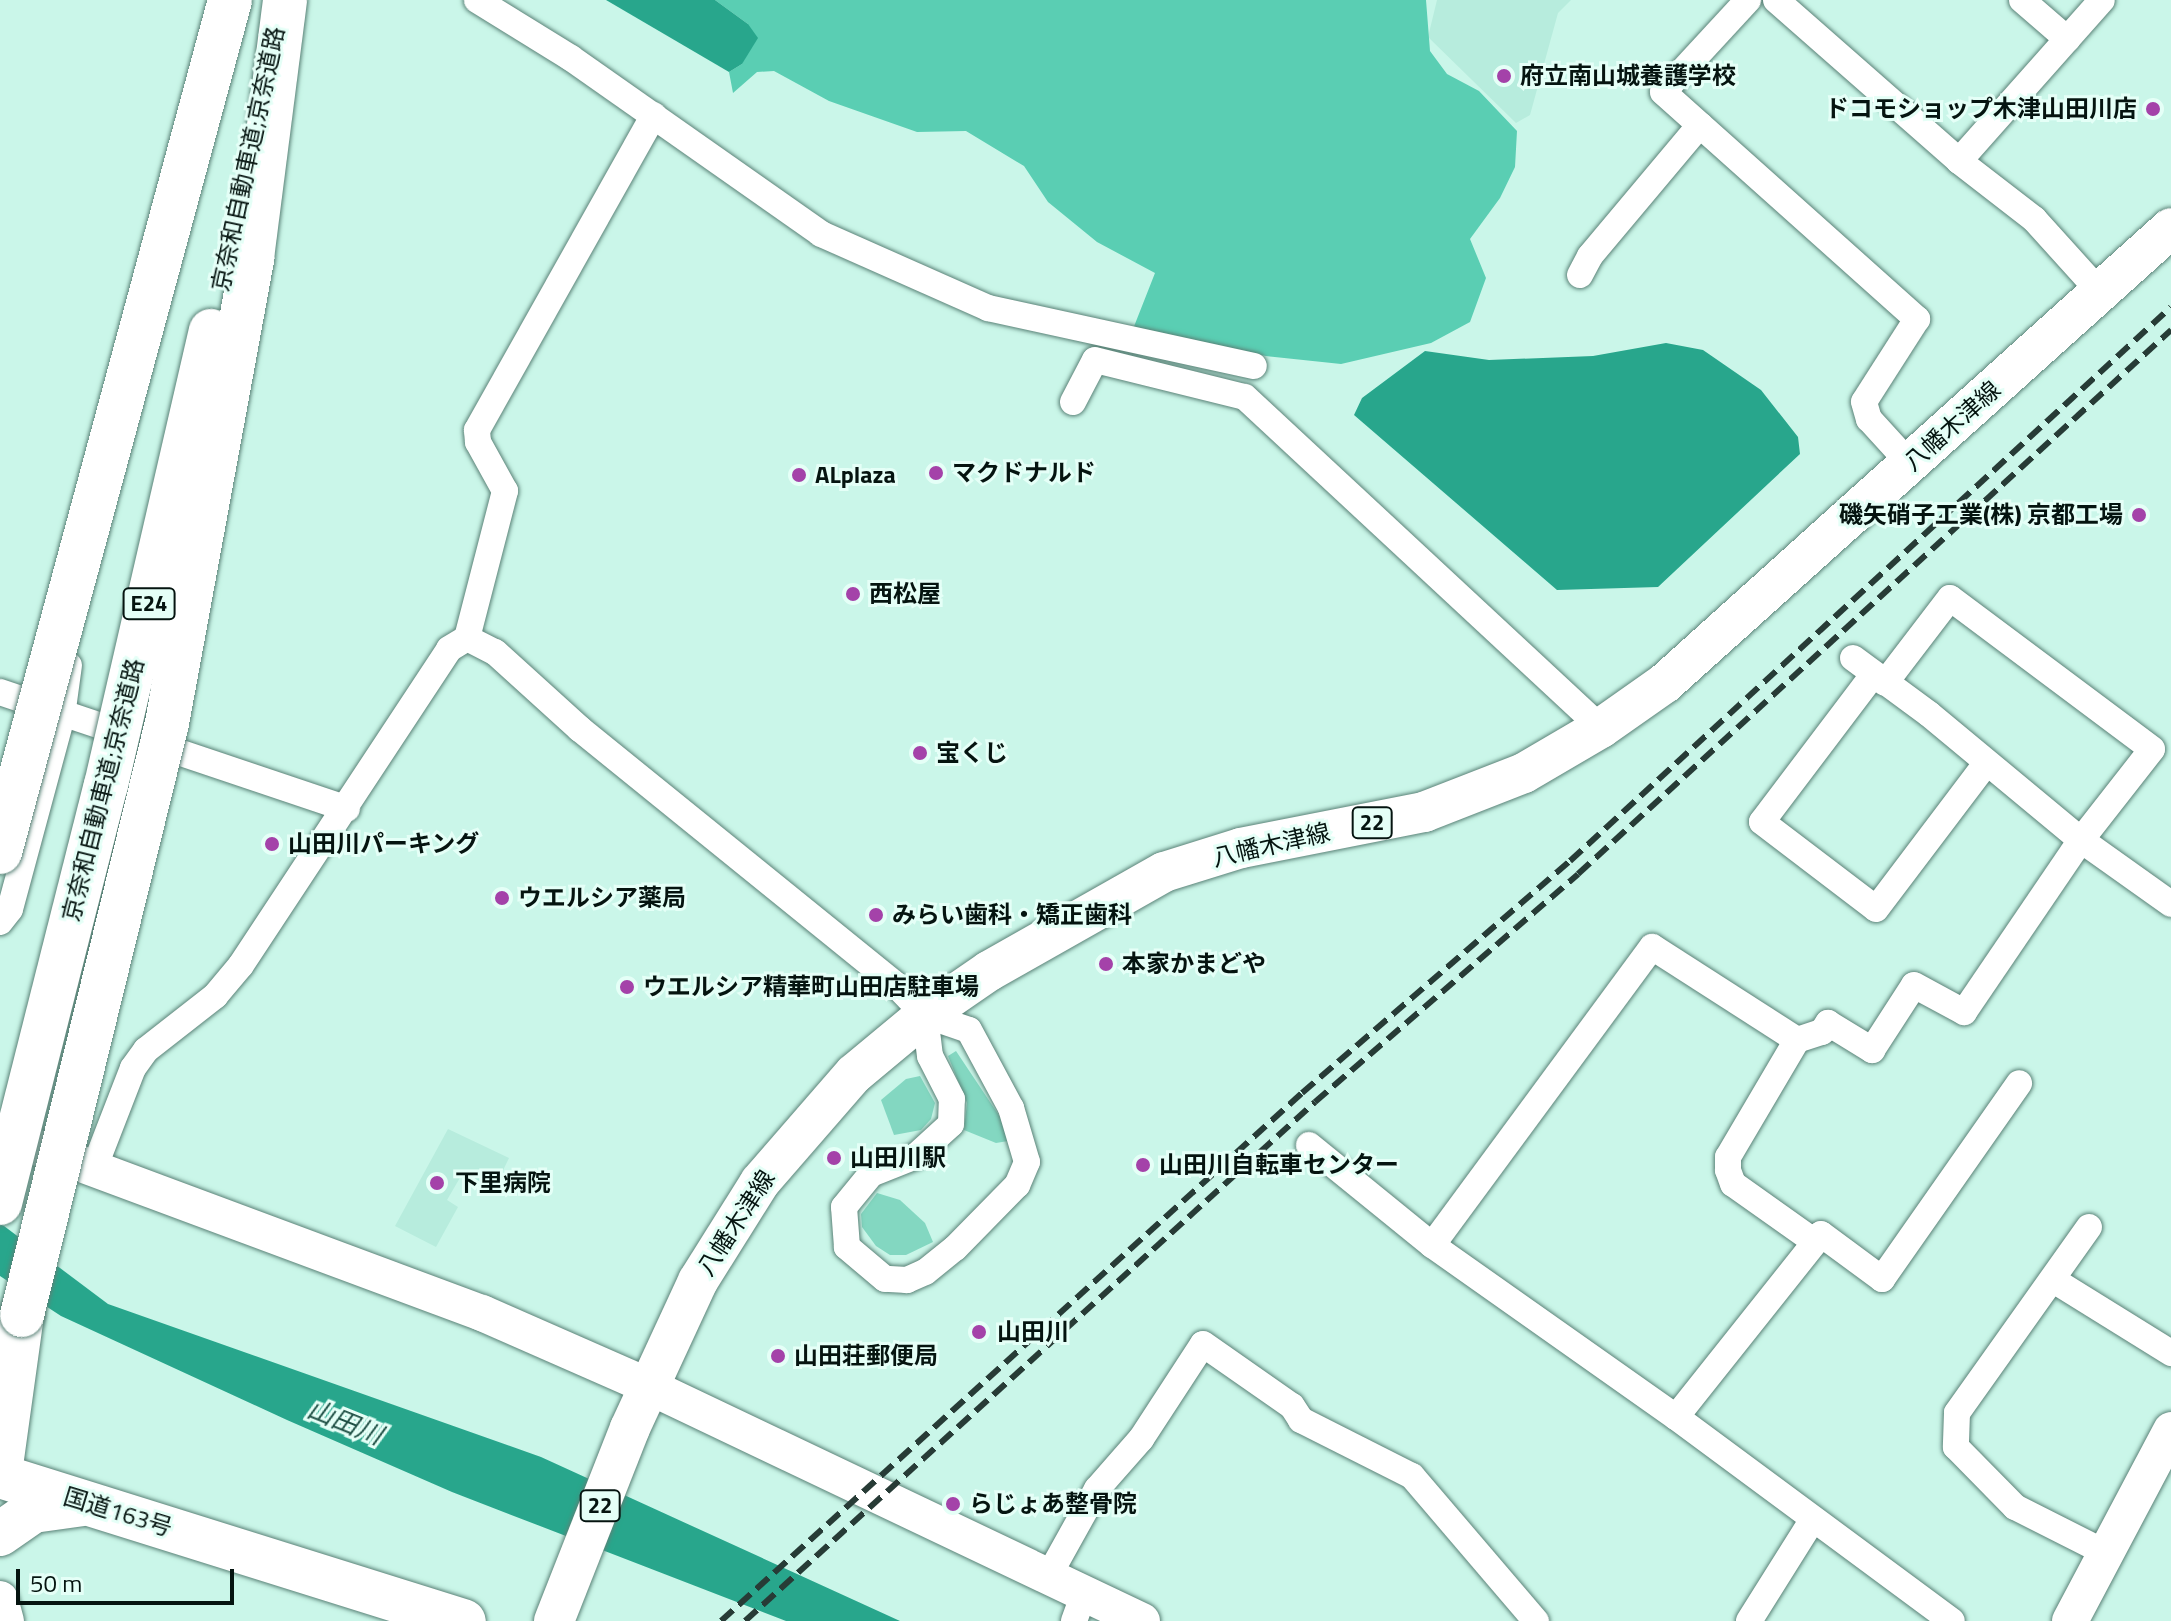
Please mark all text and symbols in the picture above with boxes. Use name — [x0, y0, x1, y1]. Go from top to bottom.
street label: 京奈和自動車道;京奈道路 — [206, 24, 290, 294]
place label: 府立南山城養護学校 — [1520, 62, 1736, 90]
marker: 府立南山城養護学校 — [1495, 67, 1513, 85]
place label: ドコモショップ木津山田川店 — [1825, 95, 2137, 123]
marker: ドコモショップ木津山田川店 — [2144, 100, 2162, 118]
street label: 八幡木津線 — [1898, 375, 2006, 477]
place label: マクドナルド — [952, 459, 1096, 487]
place label: ALplaza — [815, 461, 896, 489]
marker: マクドナルド — [927, 464, 945, 482]
marker: ALplaza — [790, 466, 808, 484]
place label: 磯矢硝子工業(株) 京都工場 — [1839, 501, 2123, 529]
marker: 磯矢硝子工業(株) 京都工場 — [2130, 506, 2148, 524]
place label: 西松屋 — [869, 580, 941, 608]
marker: 西松屋 — [844, 585, 862, 603]
road number: E24 — [121, 586, 177, 622]
street label: 京奈和自動車道;京奈道路 — [56, 656, 150, 924]
place label: 宝くじ — [936, 739, 1008, 767]
marker: 宝くじ — [911, 744, 929, 762]
road number: 22 — [1350, 805, 1394, 841]
street label: 八幡木津線 — [1209, 817, 1333, 873]
place label: 山田川パーキング — [288, 830, 480, 858]
marker: 山田川パーキング — [263, 835, 281, 853]
place label: ウエルシア薬局 — [518, 884, 686, 912]
marker: ウエルシア薬局 — [493, 889, 511, 907]
place label: みらい歯科・矯正歯科 — [892, 901, 1132, 929]
marker: みらい歯科・矯正歯科 — [867, 906, 885, 924]
place label: 本家かまどや — [1122, 950, 1266, 978]
marker: 本家かまどや — [1097, 955, 1115, 973]
place label: ウエルシア精華町山田店駐車場 — [643, 973, 979, 1001]
marker: ウエルシア精華町山田店駐車場 — [618, 978, 636, 996]
place label: 山田川駅 — [850, 1144, 946, 1172]
marker: 山田川駅 — [825, 1149, 843, 1167]
place label: 山田川自転車センター — [1159, 1151, 1399, 1179]
marker: 山田川自転車センター — [1134, 1156, 1152, 1174]
street label: 八幡木津線 — [691, 1165, 781, 1281]
place label: 下里病院 — [455, 1169, 551, 1197]
marker: 下里病院 — [426, 1172, 448, 1194]
place label: 山田川 — [997, 1318, 1069, 1346]
marker: 山田川 — [968, 1321, 990, 1343]
place label: 山田荘郵便局 — [794, 1342, 938, 1370]
marker: 山田荘郵便局 — [769, 1347, 787, 1365]
water label: 山田川 — [303, 1393, 387, 1451]
street label: 国道163号 — [60, 1482, 176, 1542]
road number: 22 — [578, 1488, 622, 1524]
place label: らじょあ整骨院 — [969, 1490, 1137, 1518]
marker: らじょあ整骨院 — [944, 1495, 962, 1513]
scale bar — [20, 1553, 238, 1603]
text: 50 m — [30, 1565, 82, 1601]

